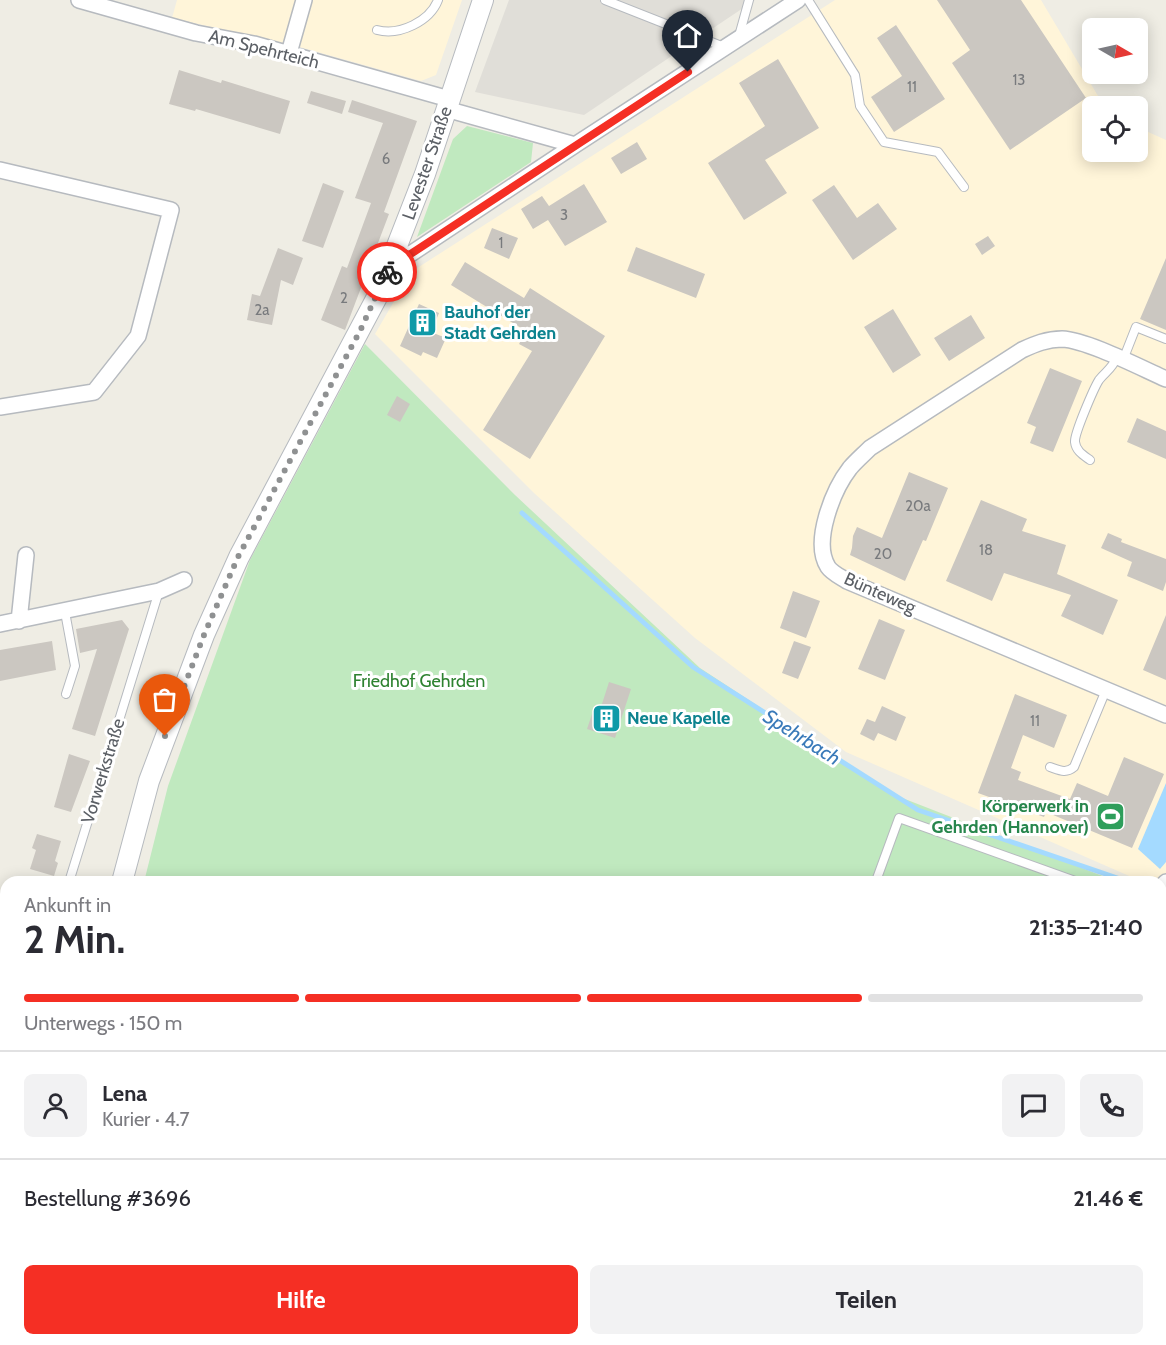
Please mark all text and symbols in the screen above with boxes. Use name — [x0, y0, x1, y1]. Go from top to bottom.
pin — [662, 10, 713, 72]
north arrow — [1082, 18, 1148, 84]
map controls — [1082, 18, 1148, 162]
icon: home — [671, 19, 704, 52]
street label: Am Spehrteich — [207, 25, 321, 73]
house number: 13 — [1012, 71, 1026, 89]
house number: 11 — [907, 78, 917, 96]
button: locate — [1082, 96, 1148, 162]
street label: Levester Straße — [397, 103, 457, 223]
house number: 6 — [382, 150, 390, 168]
house number: 3 — [560, 206, 568, 224]
house number: 1 — [499, 234, 503, 252]
courier — [357, 242, 417, 302]
icon: bike — [371, 256, 404, 289]
house number: 2 — [340, 289, 348, 307]
house number: 2a — [254, 301, 270, 319]
place label: Bauhof der Stadt Gehrden — [444, 301, 556, 344]
building icon: Bauhof der Stadt Gehrden — [407, 306, 439, 338]
house number: 20a — [905, 497, 932, 515]
house number: 18 — [979, 541, 993, 559]
house number: 20 — [874, 545, 892, 563]
street label: Bünteweg — [841, 567, 920, 619]
park label: Friedhof Gehrden — [353, 670, 485, 692]
pin — [139, 674, 190, 736]
icon: bag — [148, 683, 181, 716]
building icon: Neue Kapelle — [590, 702, 622, 734]
water label: Spehrbach — [759, 704, 845, 770]
place label: Neue Kapelle — [627, 707, 730, 729]
house number: 11 — [1030, 712, 1040, 730]
street label: Vorwerkstraße — [77, 716, 129, 826]
place label: Körperwerk in Gehrden (Hannover) — [932, 795, 1089, 838]
sports icon: Körperwerk in Gehrden (Hannover) — [1094, 800, 1126, 832]
text: Ankunft in — [24, 893, 111, 917]
text: 21:35–21:40 — [1029, 914, 1143, 941]
text: 2 Min. — [24, 915, 125, 963]
text: Unterwegs · 150 m — [24, 1011, 182, 1035]
button: person — [24, 1074, 87, 1137]
button: chat — [1002, 1074, 1065, 1137]
button: phone — [1080, 1074, 1143, 1137]
text: Lena — [102, 1080, 147, 1107]
text: Kurier · 4.7 — [102, 1107, 190, 1131]
text: Bestellung #3696 — [24, 1185, 191, 1212]
text: 21.46 € — [1073, 1185, 1143, 1212]
button: Hilfe — [24, 1265, 578, 1334]
button: Teilen — [590, 1265, 1143, 1334]

